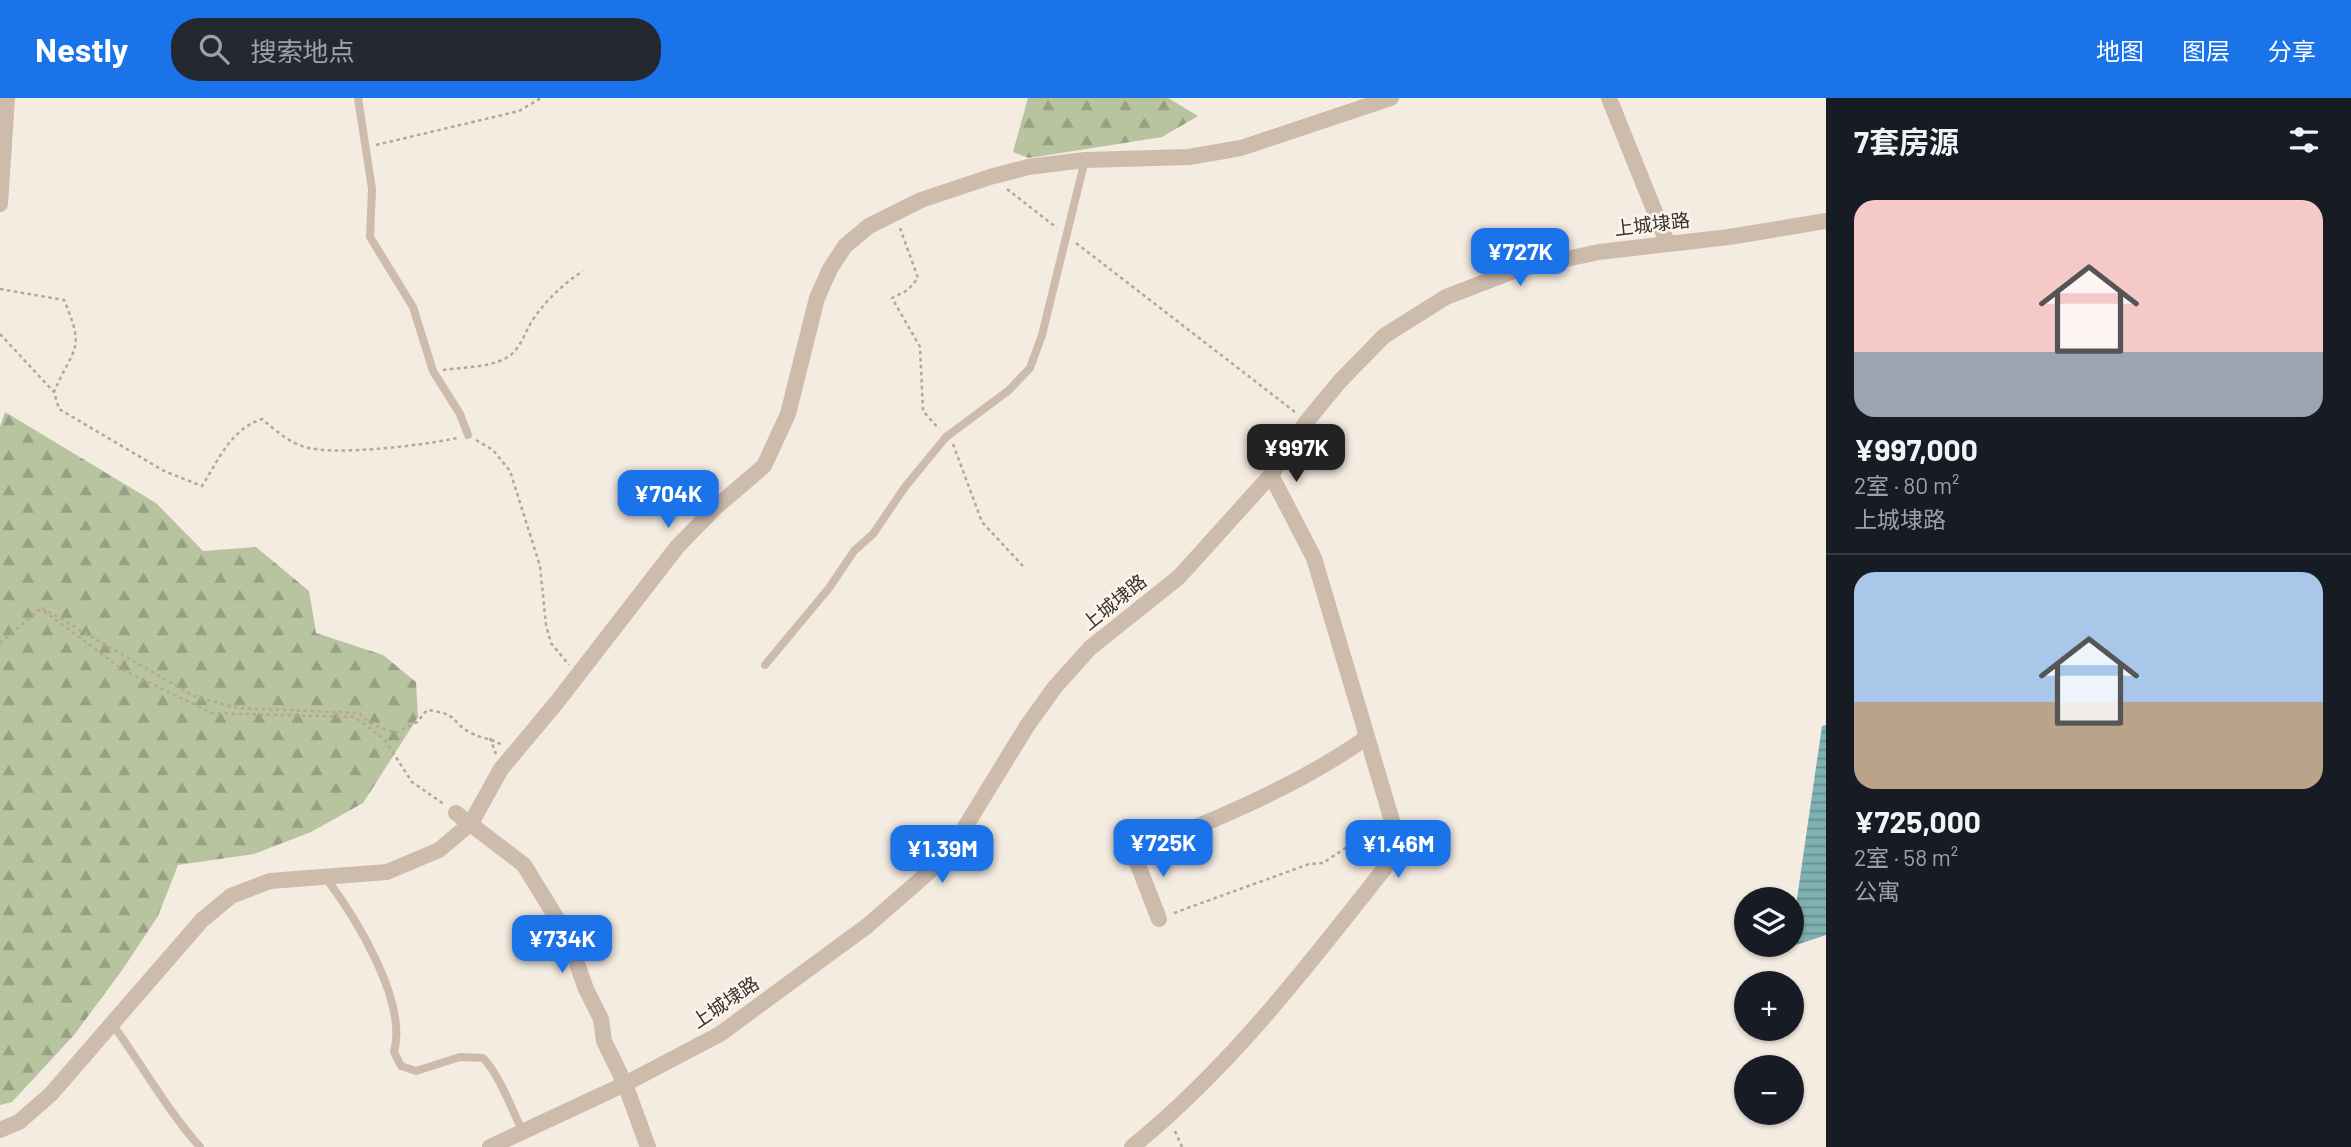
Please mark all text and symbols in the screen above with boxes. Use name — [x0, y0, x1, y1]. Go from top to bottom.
search box — [171, 18, 661, 81]
text: Nestly — [35, 29, 129, 69]
icon: search — [195, 30, 233, 68]
text: 搜索地点 — [251, 35, 355, 66]
text: 地图 — [2096, 36, 2144, 65]
text: 图层 — [2182, 36, 2230, 65]
text: 分享 — [2268, 36, 2316, 65]
icon: filters — [2285, 121, 2323, 159]
text: 7套房源 — [1854, 123, 1959, 159]
street label: 上城埭路 — [1613, 207, 1691, 240]
pin: ¥727K — [1471, 228, 1569, 288]
text: ¥727K — [1487, 237, 1553, 265]
icon: home — [2026, 246, 2152, 372]
pin: ¥997K — [1247, 424, 1345, 484]
text: ¥997,000 — [1854, 431, 1978, 467]
text: ¥997K — [1263, 433, 1329, 461]
pin: ¥704K — [619, 470, 717, 530]
text: 2室 · 80 m² — [1854, 471, 1959, 499]
text: ¥704K — [634, 479, 702, 507]
text: 上城埭路 — [1854, 505, 1946, 533]
street label: 上城埭路 — [1077, 569, 1150, 634]
icon: home — [2026, 618, 2152, 744]
text: ¥725,000 — [1854, 803, 1981, 839]
pin: ¥725K — [1114, 820, 1212, 879]
pin: ¥1.46M — [1341, 820, 1455, 880]
pin: ¥1.39M — [885, 826, 999, 885]
text: ¥725K — [1130, 828, 1196, 856]
text: ¥1.46M — [1362, 829, 1434, 857]
text: ¥1.39M — [906, 834, 978, 862]
text: 2室 · 58 m² — [1854, 843, 1958, 871]
text: 公寓 — [1854, 877, 1900, 905]
map controls — [1734, 887, 1804, 1125]
button: layers — [1734, 887, 1804, 957]
pin: ¥734K — [513, 916, 611, 975]
text: ¥734K — [528, 924, 596, 952]
street label: 上城埭路 — [687, 971, 763, 1032]
button: + — [1734, 971, 1804, 1041]
button: − — [1734, 1055, 1804, 1125]

